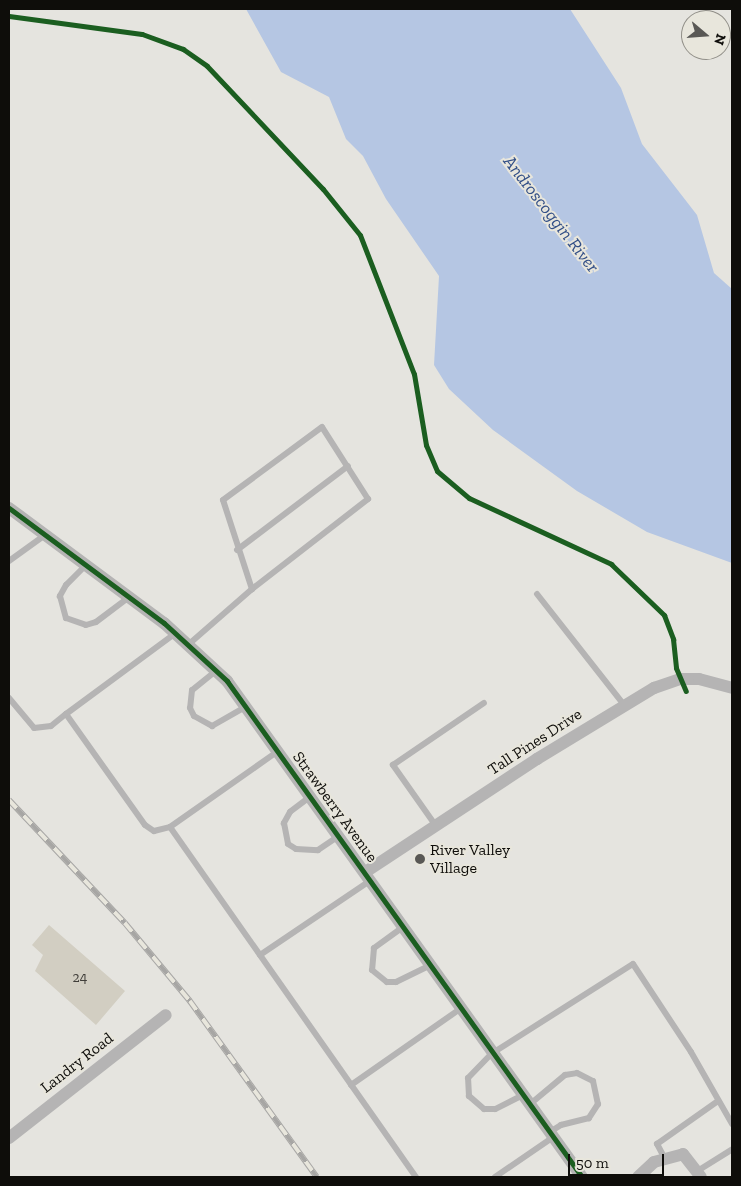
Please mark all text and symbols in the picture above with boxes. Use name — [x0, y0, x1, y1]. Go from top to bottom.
north arrow — [681, 10, 731, 60]
text: N — [710, 32, 730, 47]
water label: Androscoggin River — [499, 151, 603, 277]
street label: Tall Pines Drive — [484, 705, 586, 779]
street label: Strawberry Avenue — [288, 748, 382, 866]
place label: River Valley Village — [430, 840, 511, 878]
marker: River Valley Village — [414, 853, 426, 865]
house number: 24 — [73, 970, 87, 986]
street label: Landry Road — [37, 1029, 117, 1097]
scale bar — [571, 1144, 667, 1176]
text: 50 m — [576, 1154, 609, 1172]

